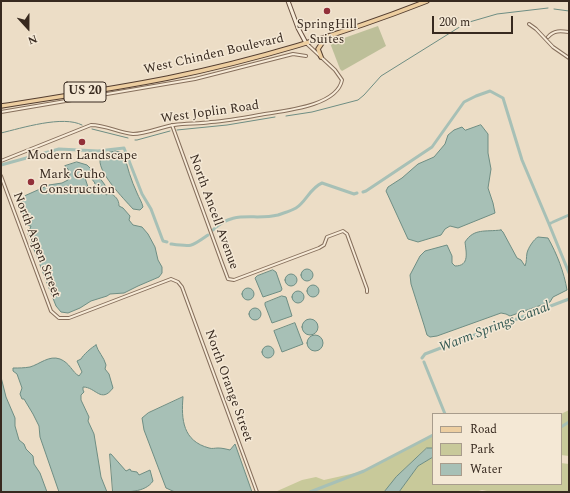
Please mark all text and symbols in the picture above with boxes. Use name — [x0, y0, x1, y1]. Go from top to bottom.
marker: SpringHill Suites — [322, 6, 332, 16]
north arrow — [8, 8, 48, 48]
scale bar — [434, 8, 515, 34]
text: 200 m — [439, 13, 470, 32]
place label: SpringHill Suites — [297, 17, 357, 48]
text: N — [25, 30, 40, 49]
street label: West Chinden Boulevard — [142, 31, 286, 79]
road number: US 20 — [64, 82, 106, 102]
street label: West Joplin Road — [160, 98, 260, 128]
marker: Modern Landscape — [77, 137, 87, 147]
place label: Modern Landscape — [27, 148, 137, 164]
street label: North Ancell Avenue — [185, 152, 241, 272]
place label: Mark Guho Construction — [39, 167, 115, 198]
marker: Mark Guho Construction — [26, 177, 36, 187]
street label: North Aspen Street — [9, 190, 63, 300]
water label: Warm Springs Canal — [437, 299, 553, 357]
street label: North Orange Street — [200, 328, 256, 444]
legend — [432, 413, 562, 485]
text: Road — [470, 420, 497, 439]
text: Park — [470, 440, 495, 459]
text: Water — [470, 460, 502, 479]

